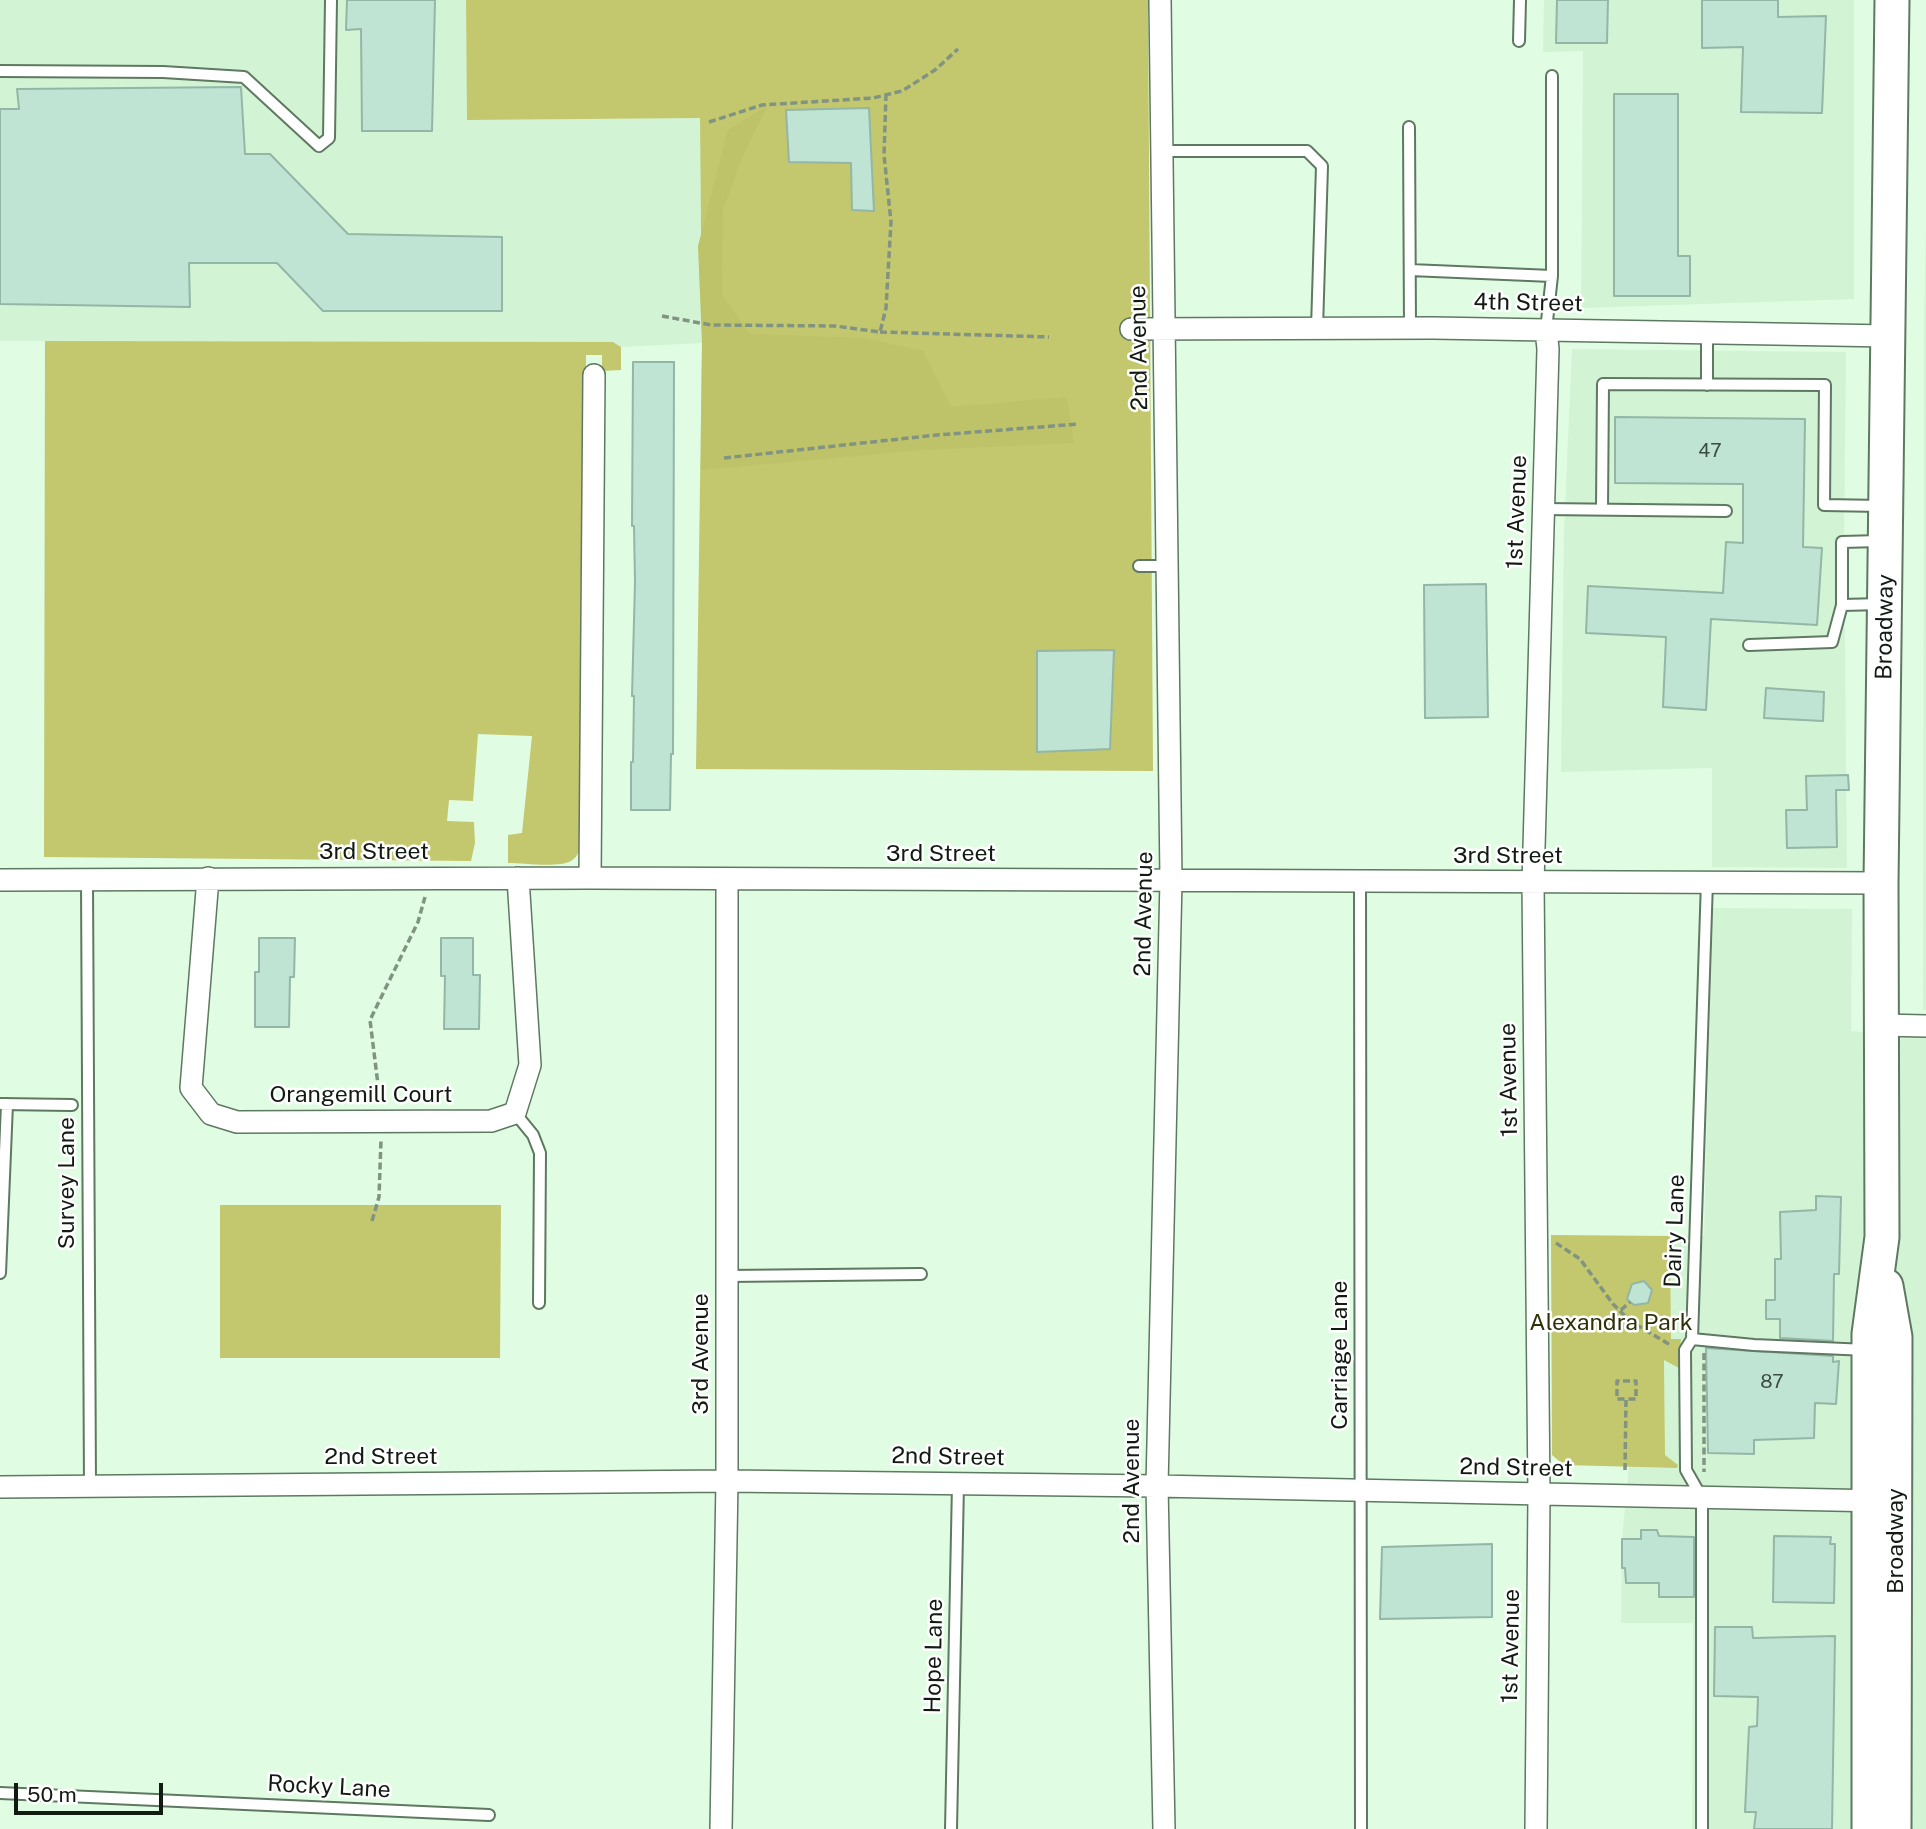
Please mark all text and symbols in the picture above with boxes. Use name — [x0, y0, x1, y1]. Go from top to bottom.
street label: 2nd Avenue — [1124, 285, 1154, 411]
street label: 4th Street — [1473, 288, 1583, 318]
house number: 47 — [1698, 440, 1722, 462]
street label: 1st Avenue — [1501, 454, 1533, 570]
street label: Broadway — [1870, 574, 1900, 680]
street label: 3rd Street — [319, 838, 429, 866]
street label: 3rd Street — [886, 840, 996, 868]
street label: 3rd Street — [1453, 842, 1563, 870]
street label: 2nd Avenue — [1129, 851, 1159, 977]
street label: 1st Avenue — [1494, 1023, 1524, 1137]
street label: Orangemill Court — [269, 1081, 453, 1109]
street label: Survey Lane — [53, 1117, 81, 1249]
street label: Dairy Lane — [1659, 1174, 1691, 1288]
street label: Carriage Lane — [1326, 1280, 1354, 1430]
street label: 3rd Avenue — [687, 1293, 715, 1415]
park label: Alexandra Park — [1529, 1309, 1693, 1337]
house number: 87 — [1760, 1371, 1784, 1393]
street label: 2nd Avenue — [1118, 1418, 1146, 1544]
street label: 2nd Street — [891, 1442, 1005, 1472]
street label: 2nd Street — [324, 1443, 438, 1471]
street label: 2nd Street — [1459, 1453, 1573, 1483]
street label: Broadway — [1882, 1488, 1910, 1594]
street label: 1st Avenue — [1496, 1589, 1526, 1703]
street label: Hope Lane — [919, 1598, 949, 1714]
scale bar — [18, 1770, 166, 1814]
street label: Rocky Lane — [267, 1770, 391, 1804]
text: 50 m — [27, 1782, 77, 1807]

